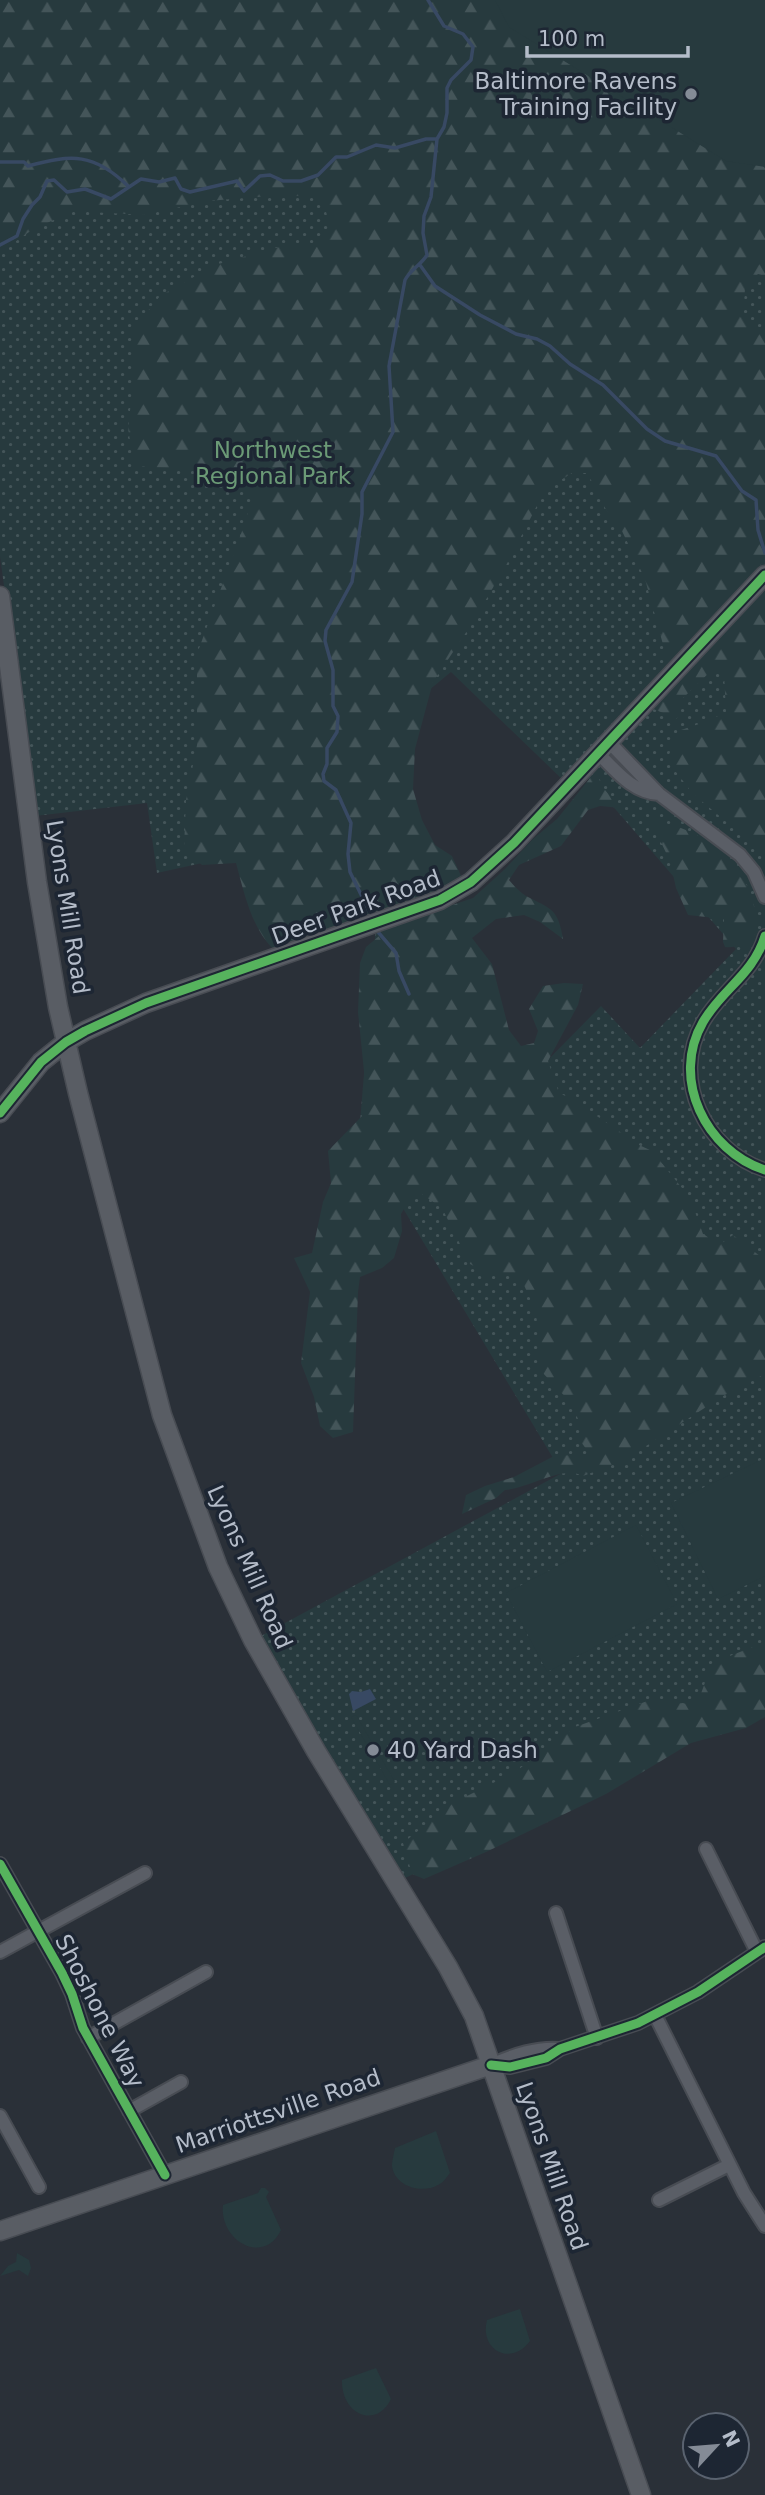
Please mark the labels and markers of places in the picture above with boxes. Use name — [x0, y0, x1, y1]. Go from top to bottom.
place label: Baltimore Ravens Training Facility — [475, 68, 677, 120]
marker: Baltimore Ravens Training Facility — [683, 86, 699, 102]
place label: 40 Yard Dash — [387, 1737, 538, 1763]
marker: 40 Yard Dash — [365, 1742, 381, 1758]

